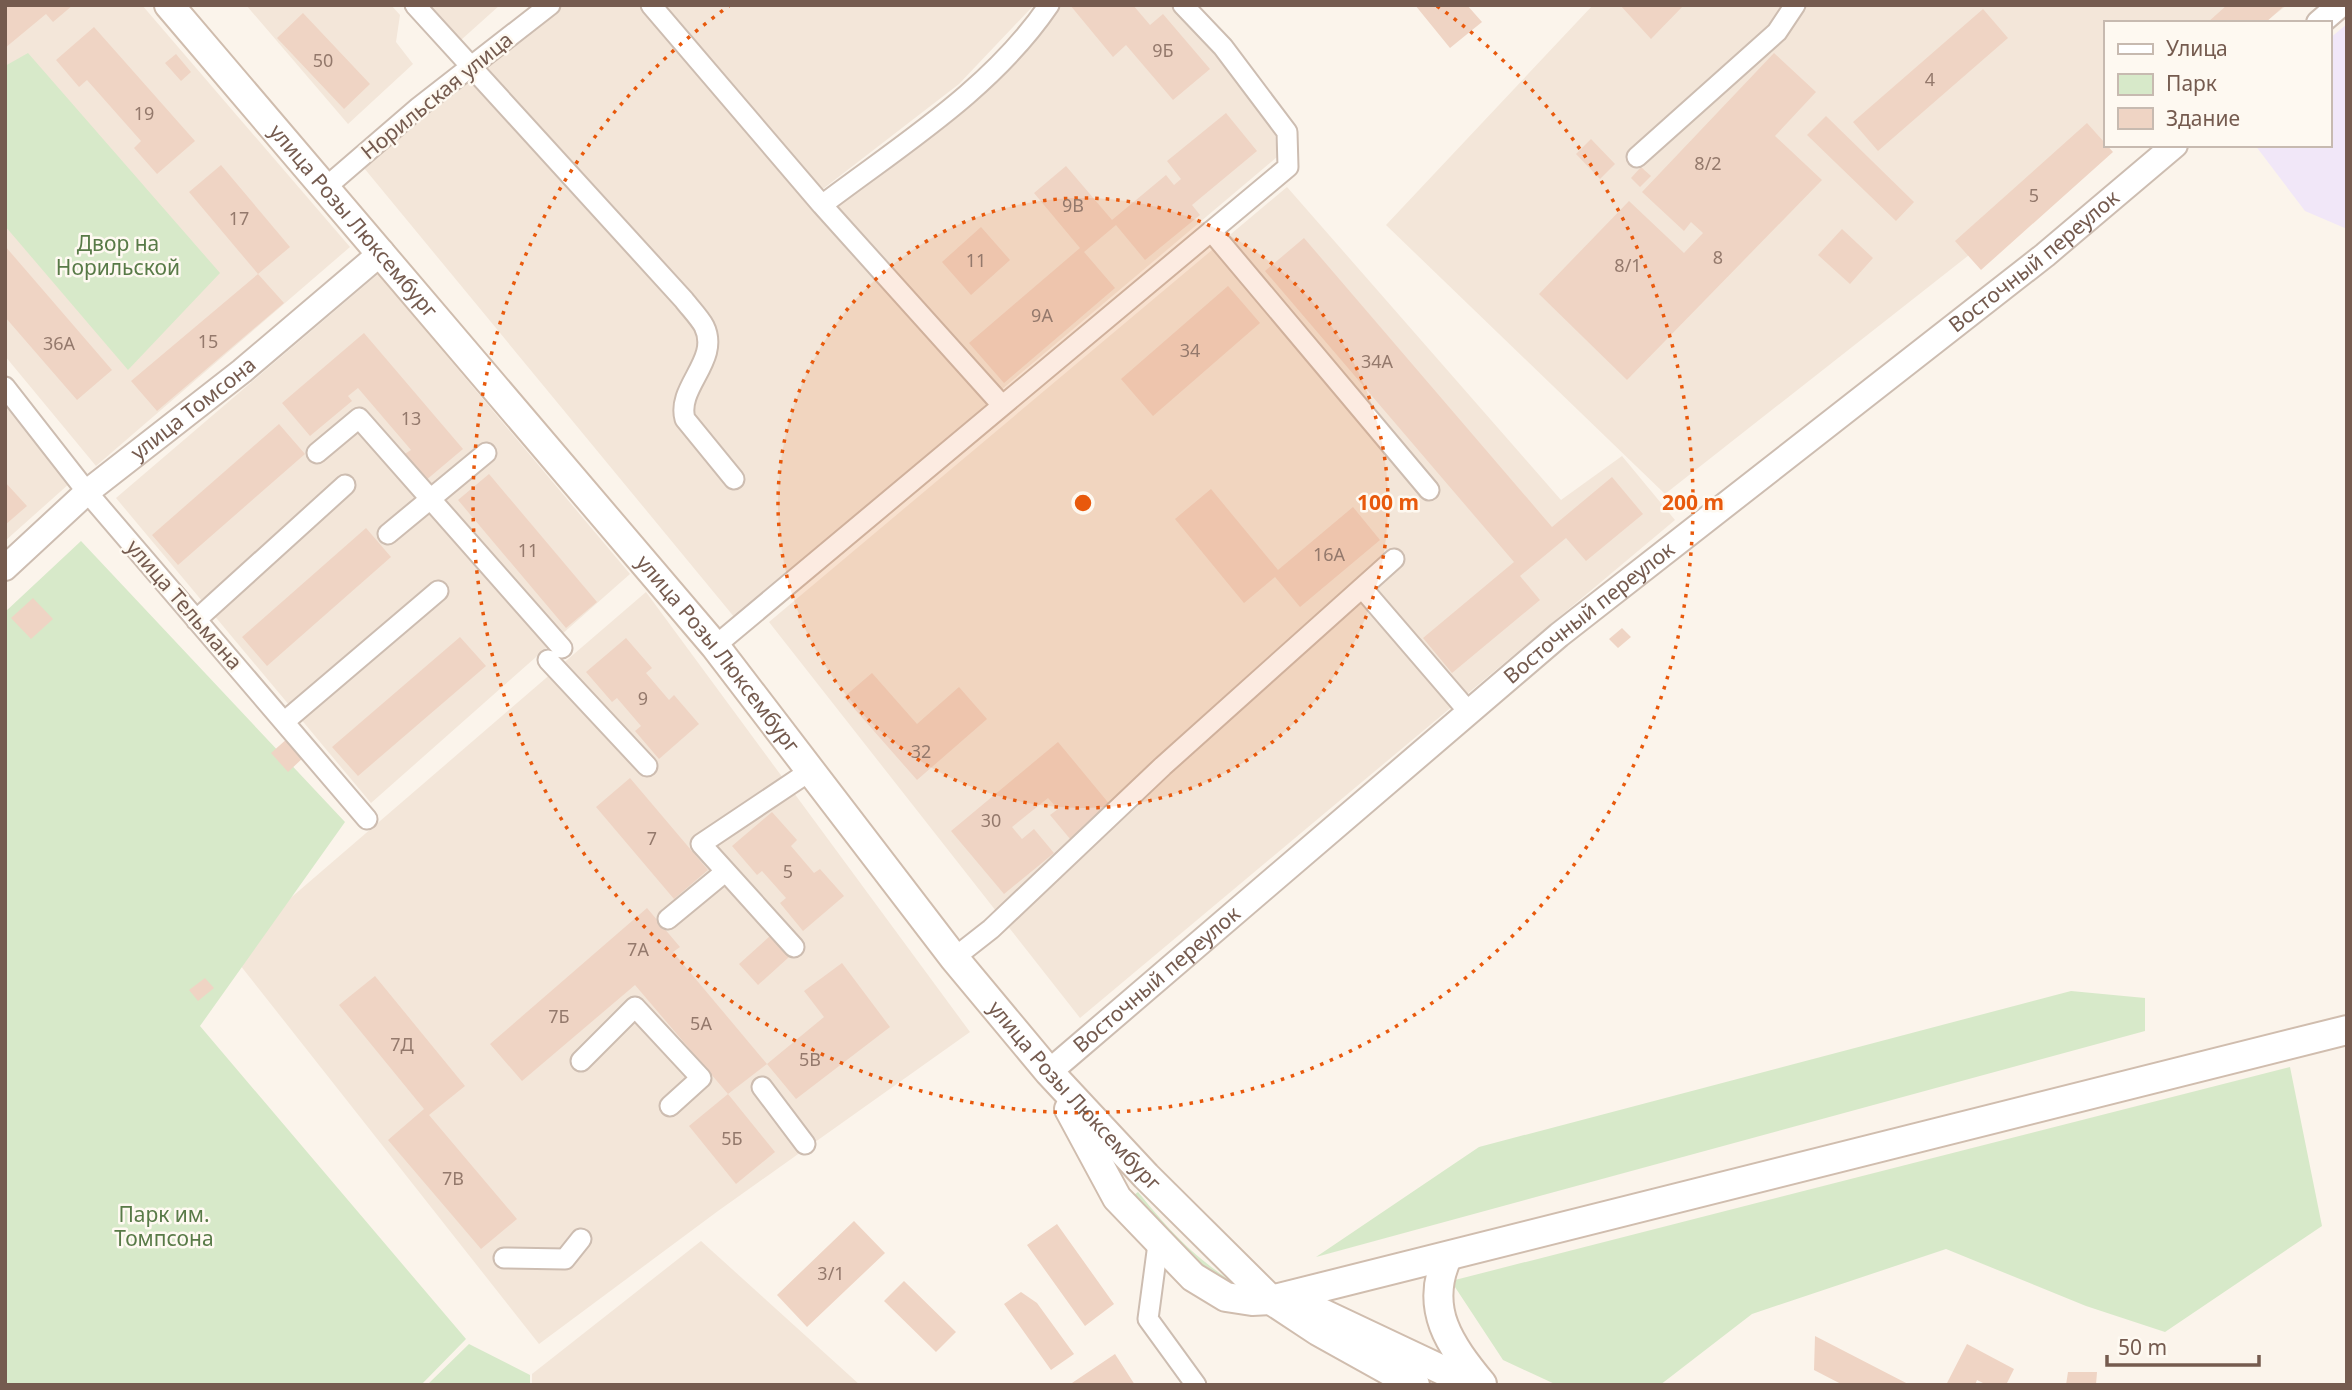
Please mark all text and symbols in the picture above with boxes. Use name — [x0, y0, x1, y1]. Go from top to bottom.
legend — [2104, 21, 2331, 147]
street label: Норильская улица — [355, 25, 518, 165]
text: Улица — [2166, 34, 2228, 62]
house number: 9Б — [1152, 38, 1174, 62]
house number: 50 — [313, 48, 333, 72]
house number: 4 — [1925, 67, 1935, 91]
text: Парк — [2166, 69, 2217, 97]
house number: 19 — [134, 101, 154, 125]
text: Здание — [2166, 104, 2240, 132]
street label: улица Розы Люксембург — [263, 118, 444, 323]
house number: 8/2 — [1694, 151, 1722, 175]
street label: Восточный переулок — [1942, 183, 2125, 338]
house number: 5 — [2029, 183, 2039, 207]
house number: 9В — [1062, 193, 1084, 217]
house number: 17 — [229, 206, 249, 230]
park label: Двор на Норильской — [56, 229, 180, 281]
house number: 8 — [1713, 245, 1723, 269]
house number: 11 — [966, 248, 986, 272]
house number: 8/1 — [1614, 253, 1642, 277]
house number: 9А — [1031, 303, 1053, 327]
house number: 15 — [198, 329, 218, 353]
house number: 36А — [43, 331, 76, 355]
house number: 34 — [1180, 338, 1200, 362]
house number: 34А — [1361, 349, 1394, 373]
street label: улица Томсона — [125, 350, 261, 466]
house number: 13 — [401, 406, 421, 430]
text: 100 m — [1357, 488, 1419, 516]
text: 200 m — [1662, 488, 1724, 516]
centre of rings — [1071, 491, 1095, 515]
street label: улица Тельмана — [121, 533, 249, 675]
street label: Восточный переулок — [1497, 535, 1680, 689]
house number: 11 — [518, 538, 538, 562]
house number: 16А — [1313, 542, 1346, 566]
street label: улица Розы Люксембург — [630, 549, 807, 758]
house number: 9 — [638, 686, 648, 710]
house number: 32 — [911, 739, 931, 763]
house number: 30 — [981, 808, 1001, 832]
house number: 7 — [647, 826, 657, 850]
house number: 5 — [783, 859, 793, 883]
street label: Восточный переулок — [1067, 899, 1246, 1058]
house number: 7А — [627, 937, 649, 961]
street label: улица Розы Люксембург — [982, 994, 1168, 1196]
house number: 7Б — [548, 1004, 570, 1028]
house number: 5А — [690, 1011, 712, 1035]
house number: 7Д — [390, 1032, 414, 1056]
house number: 5В — [799, 1047, 821, 1071]
house number: 5Б — [721, 1126, 743, 1150]
house number: 7В — [442, 1166, 464, 1190]
park label: Парк им. Томпсона — [114, 1200, 214, 1252]
house number: 3/1 — [817, 1261, 845, 1285]
scale bar — [2107, 1324, 2259, 1368]
text: 50 m — [2118, 1333, 2167, 1361]

